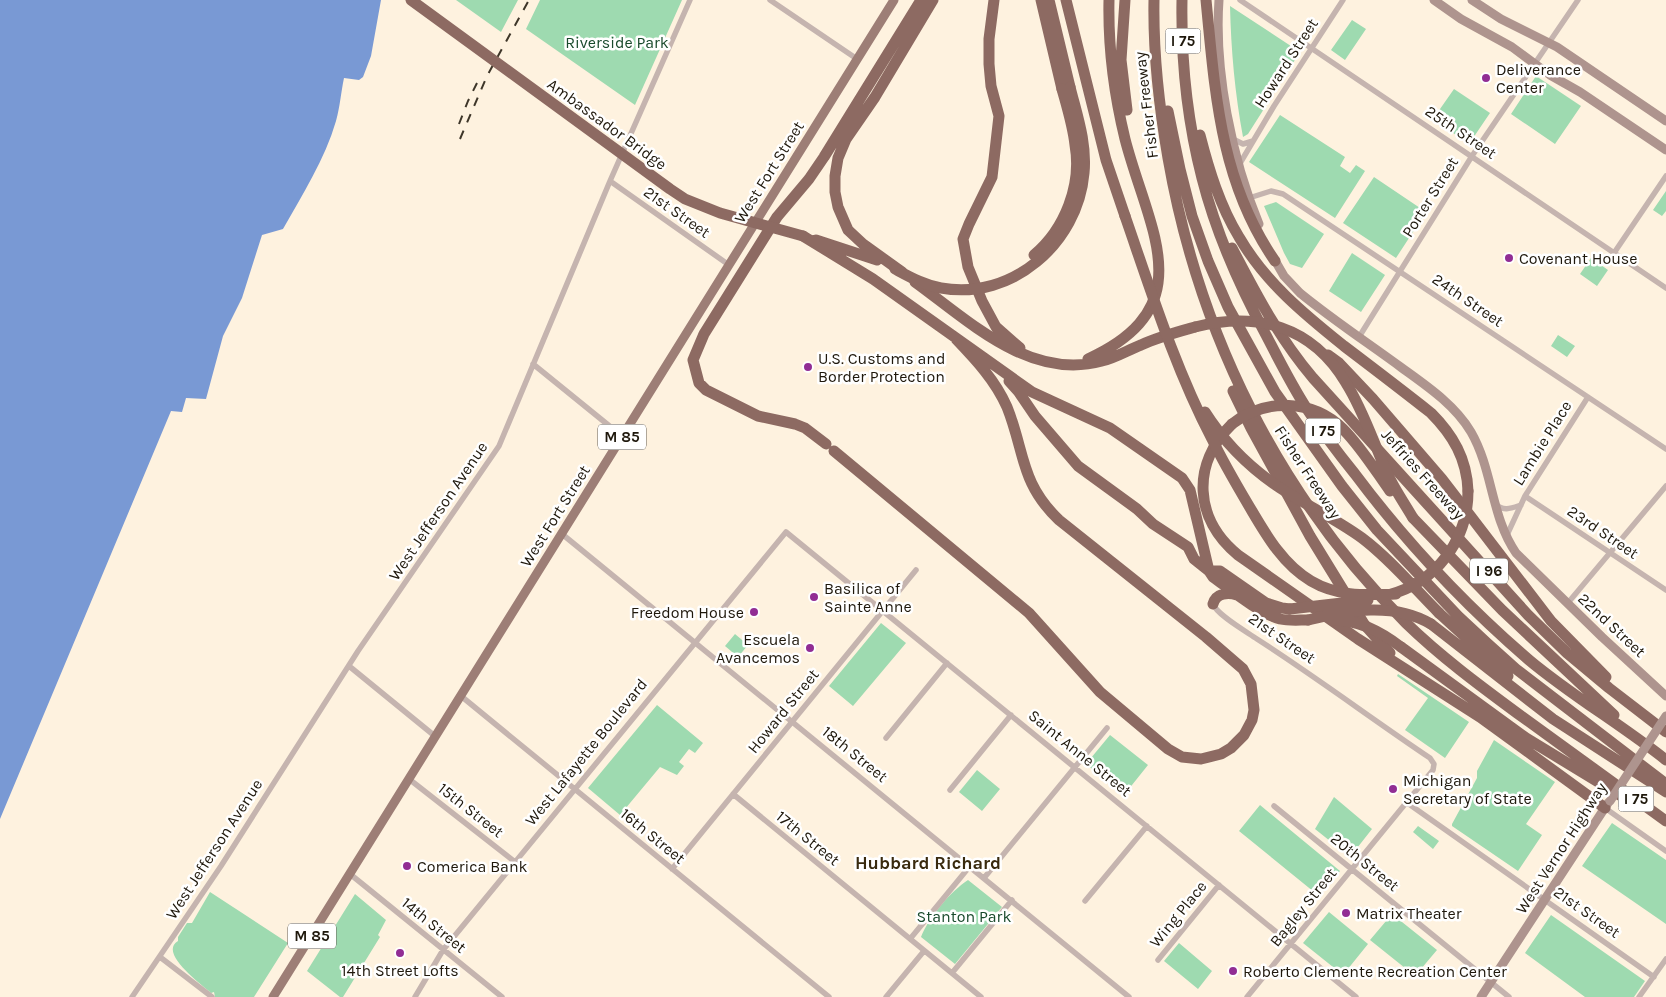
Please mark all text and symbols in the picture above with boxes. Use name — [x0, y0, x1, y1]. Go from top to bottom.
street label: Howard Street — [1250, 15, 1322, 111]
road number: I 75 — [1166, 28, 1200, 54]
park label: Riverside Park — [565, 33, 669, 52]
street label: Fisher Freeway — [1130, 50, 1162, 159]
place label: Deliverance Center — [1496, 60, 1581, 97]
marker: Deliverance Center — [1480, 72, 1492, 84]
street label: Ambassador Bridge — [544, 74, 670, 174]
street label: 25th Street — [1422, 101, 1500, 163]
street label: West Fort Street — [730, 118, 808, 226]
street label: Porter Street — [1398, 153, 1462, 241]
street label: 21st Street — [640, 182, 714, 242]
place label: Covenant House — [1519, 249, 1638, 268]
marker: Covenant House — [1503, 252, 1515, 264]
street label: 24th Street — [1429, 269, 1507, 331]
place label: U.S. Customs and Border Protection — [818, 349, 945, 386]
marker: U.S. Customs and Border Protection — [802, 361, 814, 373]
street label: Lambie Place — [1508, 397, 1576, 489]
road number: I 75 — [1306, 418, 1340, 444]
street label: Fisher Freeway — [1271, 422, 1346, 523]
road number: M 85 — [598, 424, 646, 450]
street label: Jeffries Freeway — [1377, 425, 1469, 524]
street label: West Jefferson Avenue — [385, 438, 491, 584]
street label: West Fort Street — [516, 462, 594, 570]
street label: 23rd Street — [1564, 501, 1642, 563]
road number: I 96 — [1470, 558, 1508, 584]
place label: Basilica of Sainte Anne — [824, 579, 912, 616]
street label: 22nd Street — [1574, 589, 1650, 661]
marker: Basilica of Sainte Anne — [808, 591, 820, 603]
place label: Freedom House — [631, 603, 744, 622]
marker: Freedom House — [748, 606, 760, 618]
street label: 21st Street — [1245, 609, 1319, 667]
place label: Escuela Avancemos — [716, 630, 800, 667]
marker: Escuela Avancemos — [804, 642, 816, 654]
street label: Howard Street — [743, 665, 823, 757]
street label: West Lafayette Boulevard — [521, 675, 651, 829]
street label: Saint Anne Street — [1025, 706, 1135, 800]
street label: 18th Street — [819, 722, 891, 786]
place label: Michigan Secretary of State — [1403, 771, 1532, 808]
street label: West Jefferson Avenue — [162, 775, 266, 923]
street label: West Vernor Highway — [1511, 778, 1611, 917]
street label: 15th Street — [435, 779, 507, 841]
marker: Michigan Secretary of State — [1387, 783, 1399, 795]
road number: I 75 — [1618, 786, 1654, 812]
street label: 16th Street — [617, 804, 689, 868]
street label: 17th Street — [772, 807, 844, 869]
street label: 20th Street — [1327, 829, 1403, 895]
district label: Hubbard Richard — [855, 852, 1001, 874]
place label: Comerica Bank — [417, 857, 528, 876]
marker: Comerica Bank — [401, 860, 413, 872]
street label: Bagley Street — [1266, 864, 1340, 950]
street label: Wing Place — [1145, 877, 1211, 951]
street label: 21st Street — [1550, 882, 1624, 942]
street label: 14th Street — [398, 893, 470, 957]
place label: Matrix Theater — [1356, 904, 1462, 923]
park label: Stanton Park — [917, 907, 1011, 926]
marker: Matrix Theater — [1340, 907, 1352, 919]
road number: M 85 — [288, 924, 336, 948]
marker: 14th Street Lofts — [394, 947, 406, 959]
place label: 14th Street Lofts — [341, 961, 459, 980]
place label: Roberto Clemente Recreation Center — [1243, 962, 1507, 981]
marker: Roberto Clemente Recreation Center — [1227, 965, 1239, 977]

